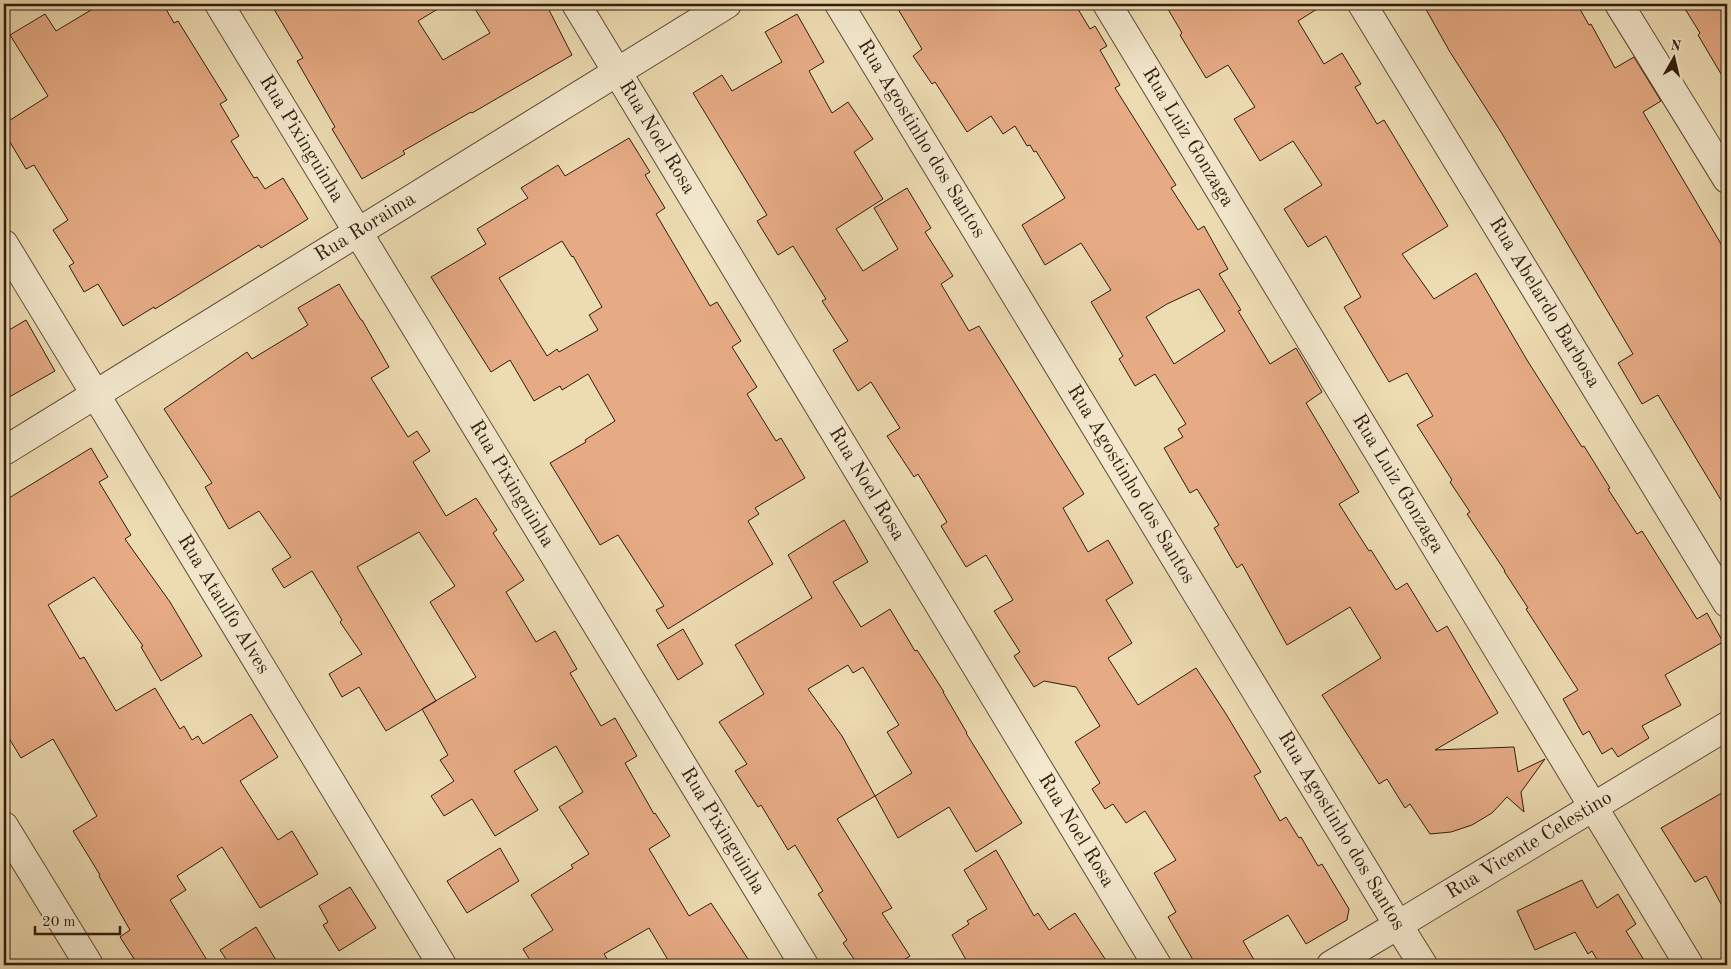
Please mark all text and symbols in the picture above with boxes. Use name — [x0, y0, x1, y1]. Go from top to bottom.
north arrow — [1648, 32, 1698, 82]
street label: Rua Agostinho dos Santos — [853, 36, 989, 242]
text: N — [1669, 38, 1682, 54]
street label: Rua Luiz Gonzaga — [1138, 64, 1238, 211]
street label: Rua Pixinguinha — [255, 72, 347, 206]
street label: Rua Noel Rosa — [615, 77, 699, 198]
street label: Rua Roraima — [312, 189, 419, 266]
street label: Rua Abelardo Barbosa — [1485, 214, 1604, 392]
street label: Rua Agostinho dos Santos — [1063, 382, 1198, 587]
street label: Rua Luiz Gonzaga — [1348, 411, 1447, 557]
street label: Rua Pixinguinha — [465, 417, 557, 551]
street label: Rua Noel Rosa — [824, 424, 908, 544]
street label: Rua Ataulfo Alves — [173, 531, 273, 678]
street label: Rua Agostinho dos Santos — [1274, 728, 1408, 934]
street label: Rua Pixinguinha — [676, 764, 769, 898]
street label: Rua Noel Rosa — [1034, 770, 1118, 891]
street label: Rua Vicente Celestino — [1443, 788, 1616, 903]
scale bar — [35, 904, 120, 936]
text: 20 m — [42, 915, 76, 930]

